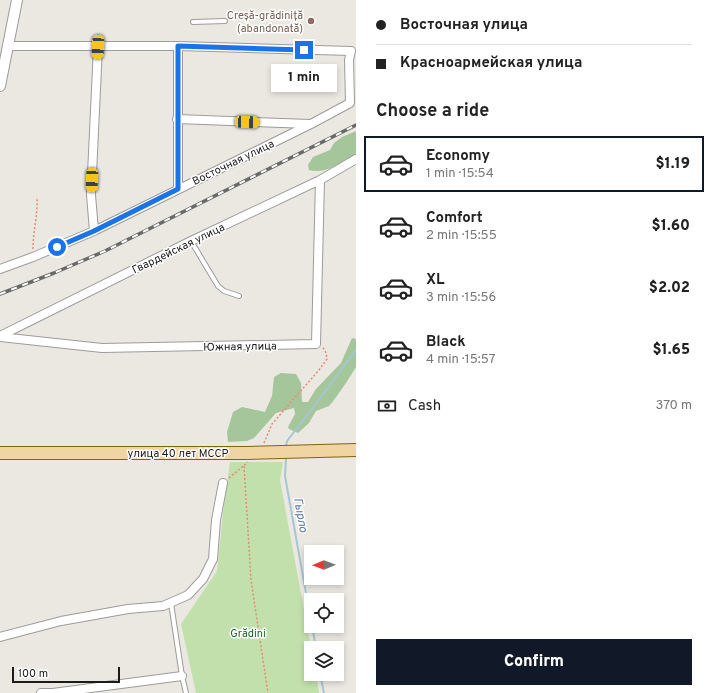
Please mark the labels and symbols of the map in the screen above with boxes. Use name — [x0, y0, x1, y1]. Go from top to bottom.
place label: Creșă-grădiniță (abandonată) — [227, 9, 303, 36]
marker: Creșă-grădiniță (abandonată) — [306, 16, 316, 26]
car — [91, 35, 105, 59]
route end — [295, 41, 313, 59]
callout: 1 min — [271, 64, 337, 92]
car — [235, 116, 259, 128]
street label: Восточная улица — [190, 137, 277, 189]
car — [86, 168, 98, 192]
street label: Гвардейская улица — [130, 220, 227, 277]
route start — [48, 238, 66, 256]
street label: Южная улица — [203, 339, 277, 355]
street label: улица 40 лет МССР — [128, 447, 228, 461]
water label: Гырло — [289, 497, 311, 534]
north arrow — [304, 545, 344, 585]
park label: Grădini — [230, 627, 266, 641]
scale bar — [12, 665, 120, 684]

